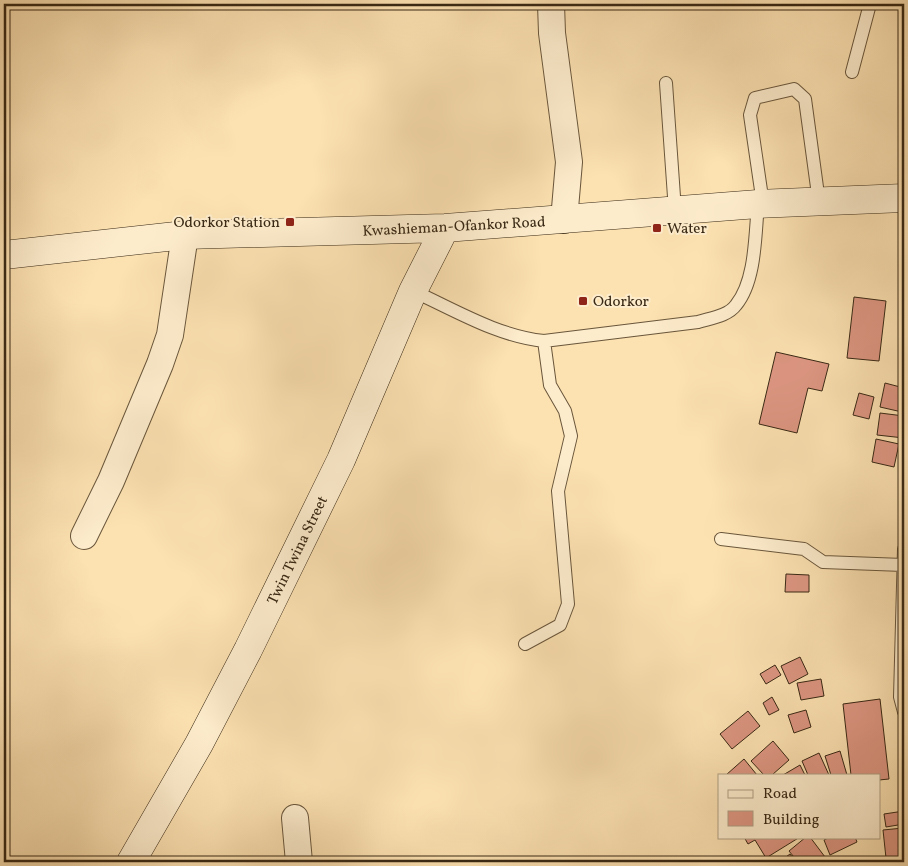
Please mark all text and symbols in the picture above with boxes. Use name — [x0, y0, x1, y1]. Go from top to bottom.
street label: Kwashieman-Ofankor Road — [362, 212, 546, 243]
place label: Odorkor Station — [174, 213, 280, 234]
marker: Odorkor Station — [284, 216, 296, 228]
place label: Water — [667, 219, 707, 240]
marker: Water — [651, 222, 663, 234]
place label: Odorkor — [593, 292, 649, 313]
marker: Odorkor — [577, 295, 589, 307]
street label: Twin Twina Street — [263, 493, 334, 609]
legend — [718, 774, 880, 838]
text: Road — [763, 784, 797, 805]
text: Building — [763, 810, 820, 831]

